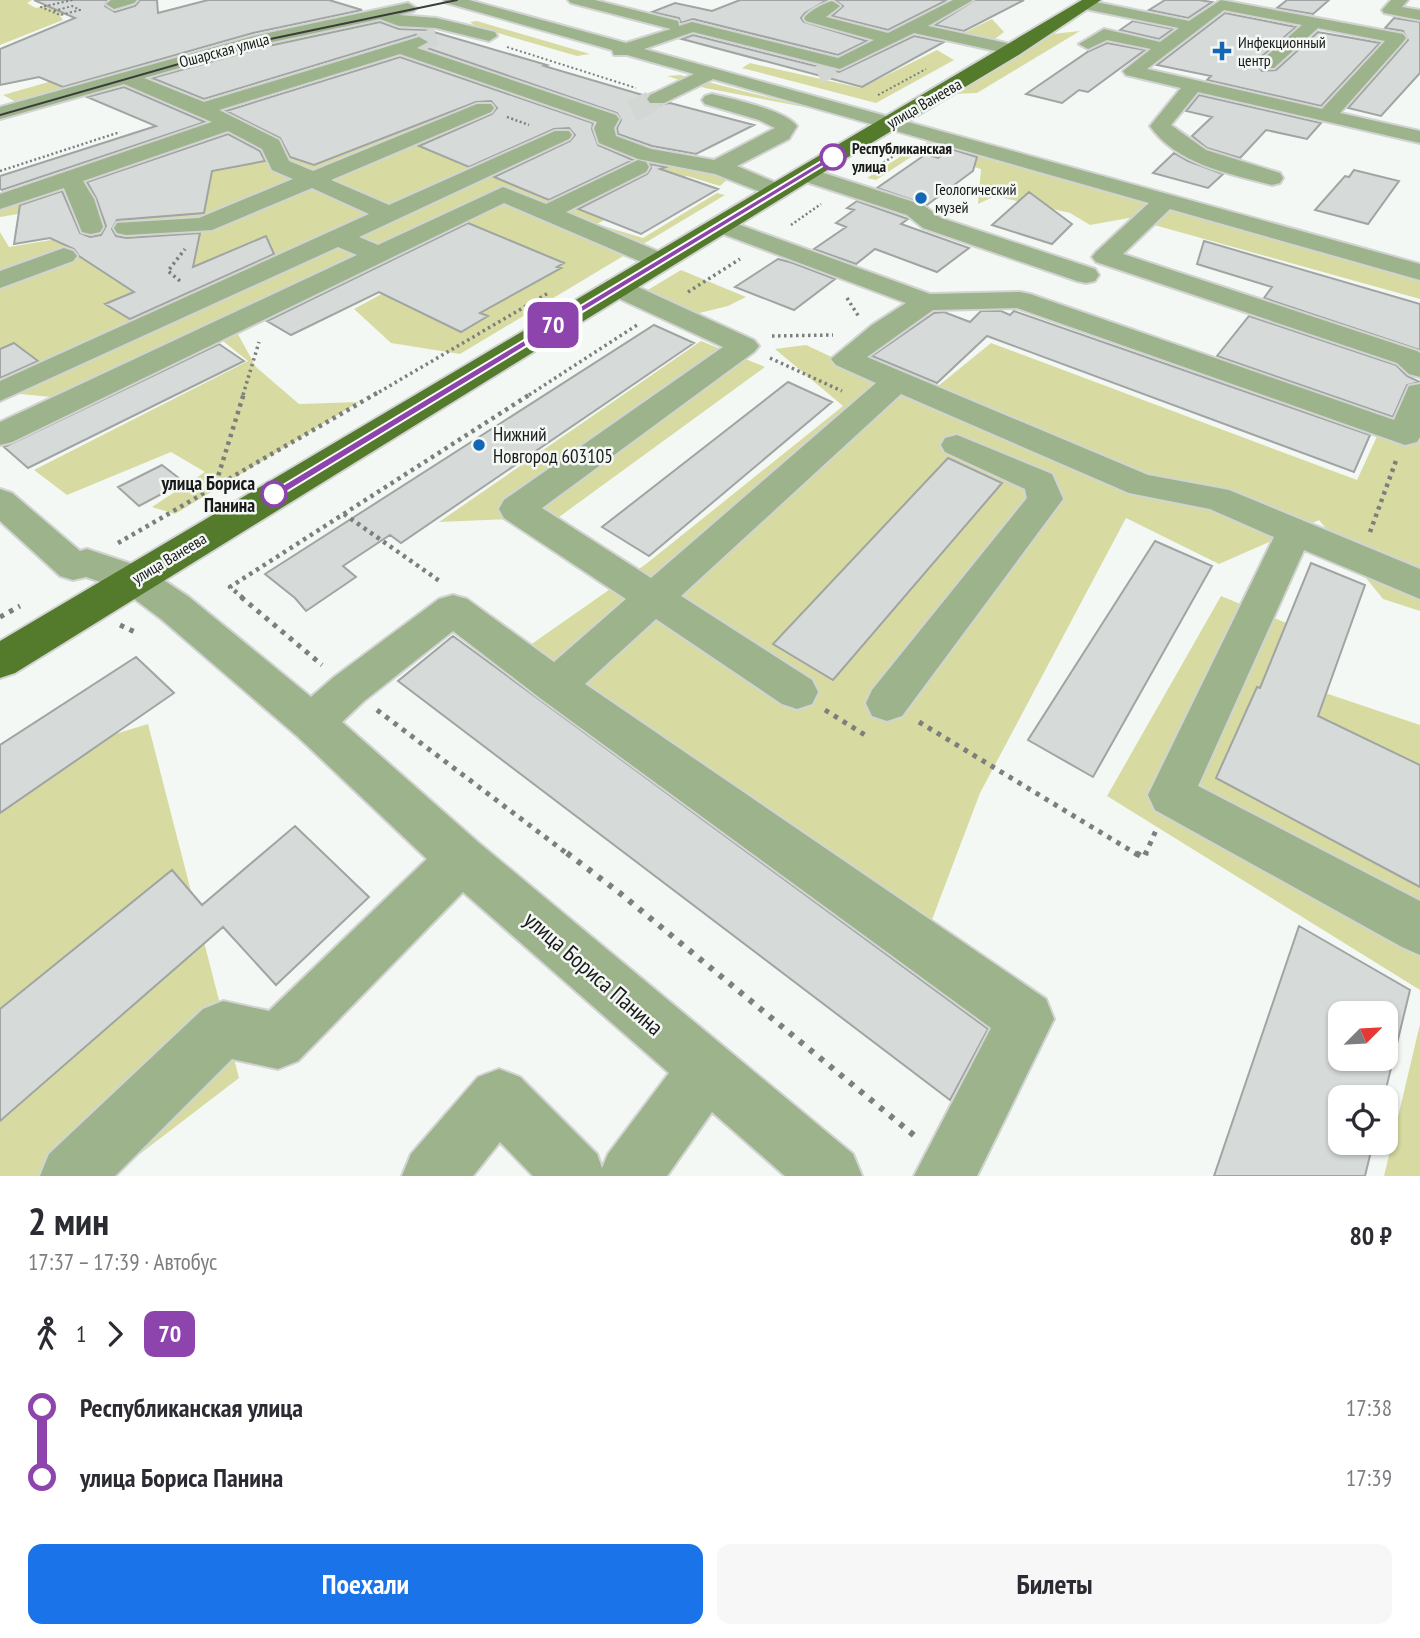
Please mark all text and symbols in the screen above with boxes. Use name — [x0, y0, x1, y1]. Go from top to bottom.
street label: Ошарская улица — [177, 28, 271, 72]
place label: Инфекционный центр — [1238, 32, 1326, 70]
marker: Инфекционный центр — [1212, 41, 1232, 61]
street label: улица Ванеева — [883, 74, 965, 132]
place label: Республиканская улица — [851, 138, 952, 176]
marker: Республиканская улица — [820, 144, 846, 170]
place label: Геологический музей — [935, 179, 1017, 217]
marker: Геологический музей — [913, 190, 929, 206]
line badge: 70 — [522, 302, 584, 348]
text: 70 — [542, 309, 564, 340]
place label: Нижний Новгород 603105 — [493, 422, 613, 468]
marker: Нижний Новгород 603105 — [471, 437, 487, 453]
place label: улица Бориса Панина — [160, 471, 255, 517]
marker: улица Бориса Панина — [261, 481, 287, 507]
street label: улица Ванеева — [128, 528, 210, 588]
street label: улица Бориса Панина — [518, 905, 670, 1041]
north arrow — [1328, 1001, 1398, 1071]
map controls — [1328, 1001, 1398, 1155]
button: locate — [1328, 1085, 1398, 1155]
text: 2 мин — [28, 1196, 109, 1245]
text: 80 ₽ — [1349, 1219, 1392, 1252]
text: 17:37 – 17:39 · Автобус — [28, 1247, 217, 1276]
icon: walk — [28, 1315, 66, 1353]
icon: forward — [96, 1315, 134, 1353]
text: 70 — [158, 1318, 181, 1349]
text: 1 — [76, 1319, 86, 1348]
text: Республиканская улица — [80, 1391, 303, 1424]
text: 17:38 — [1346, 1393, 1392, 1422]
text: улица Бориса Панина — [80, 1461, 283, 1494]
text: 17:39 — [1346, 1463, 1392, 1492]
button: Поехали — [28, 1544, 703, 1624]
button: Билеты — [717, 1544, 1392, 1624]

